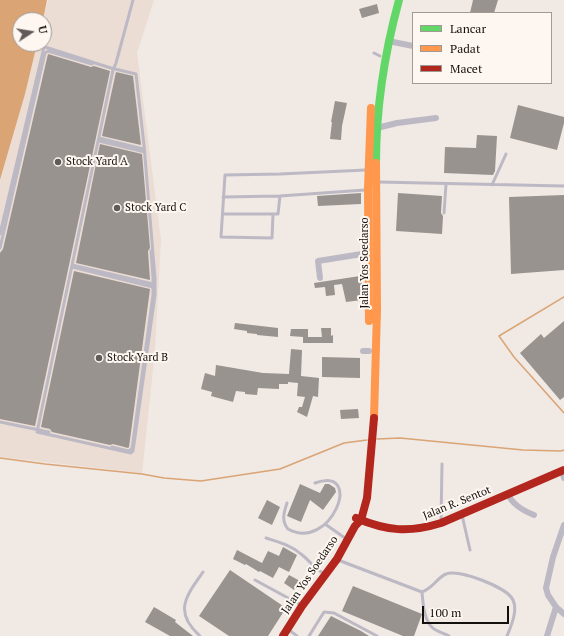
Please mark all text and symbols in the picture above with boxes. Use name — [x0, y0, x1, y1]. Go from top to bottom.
north arrow — [12, 12, 52, 52]
legend — [412, 12, 552, 84]
text: Lancar — [450, 21, 486, 36]
text: U — [35, 24, 50, 35]
text: Padat — [450, 41, 480, 56]
text: Macet — [450, 61, 482, 76]
place label: Stock Yard A — [66, 155, 128, 169]
marker: Stock Yard A — [53, 157, 63, 167]
place label: Stock Yard C — [125, 201, 186, 215]
marker: Stock Yard C — [112, 203, 122, 213]
street label: Jalan Yos Soedarso — [358, 217, 372, 309]
place label: Stock Yard B — [107, 351, 168, 365]
marker: Stock Yard B — [94, 353, 104, 363]
street label: Jalan R. Sentot — [421, 483, 493, 523]
street label: Jalan Yos Soedarso — [279, 533, 341, 617]
scale bar — [424, 598, 511, 624]
text: 100 m — [429, 605, 461, 620]

